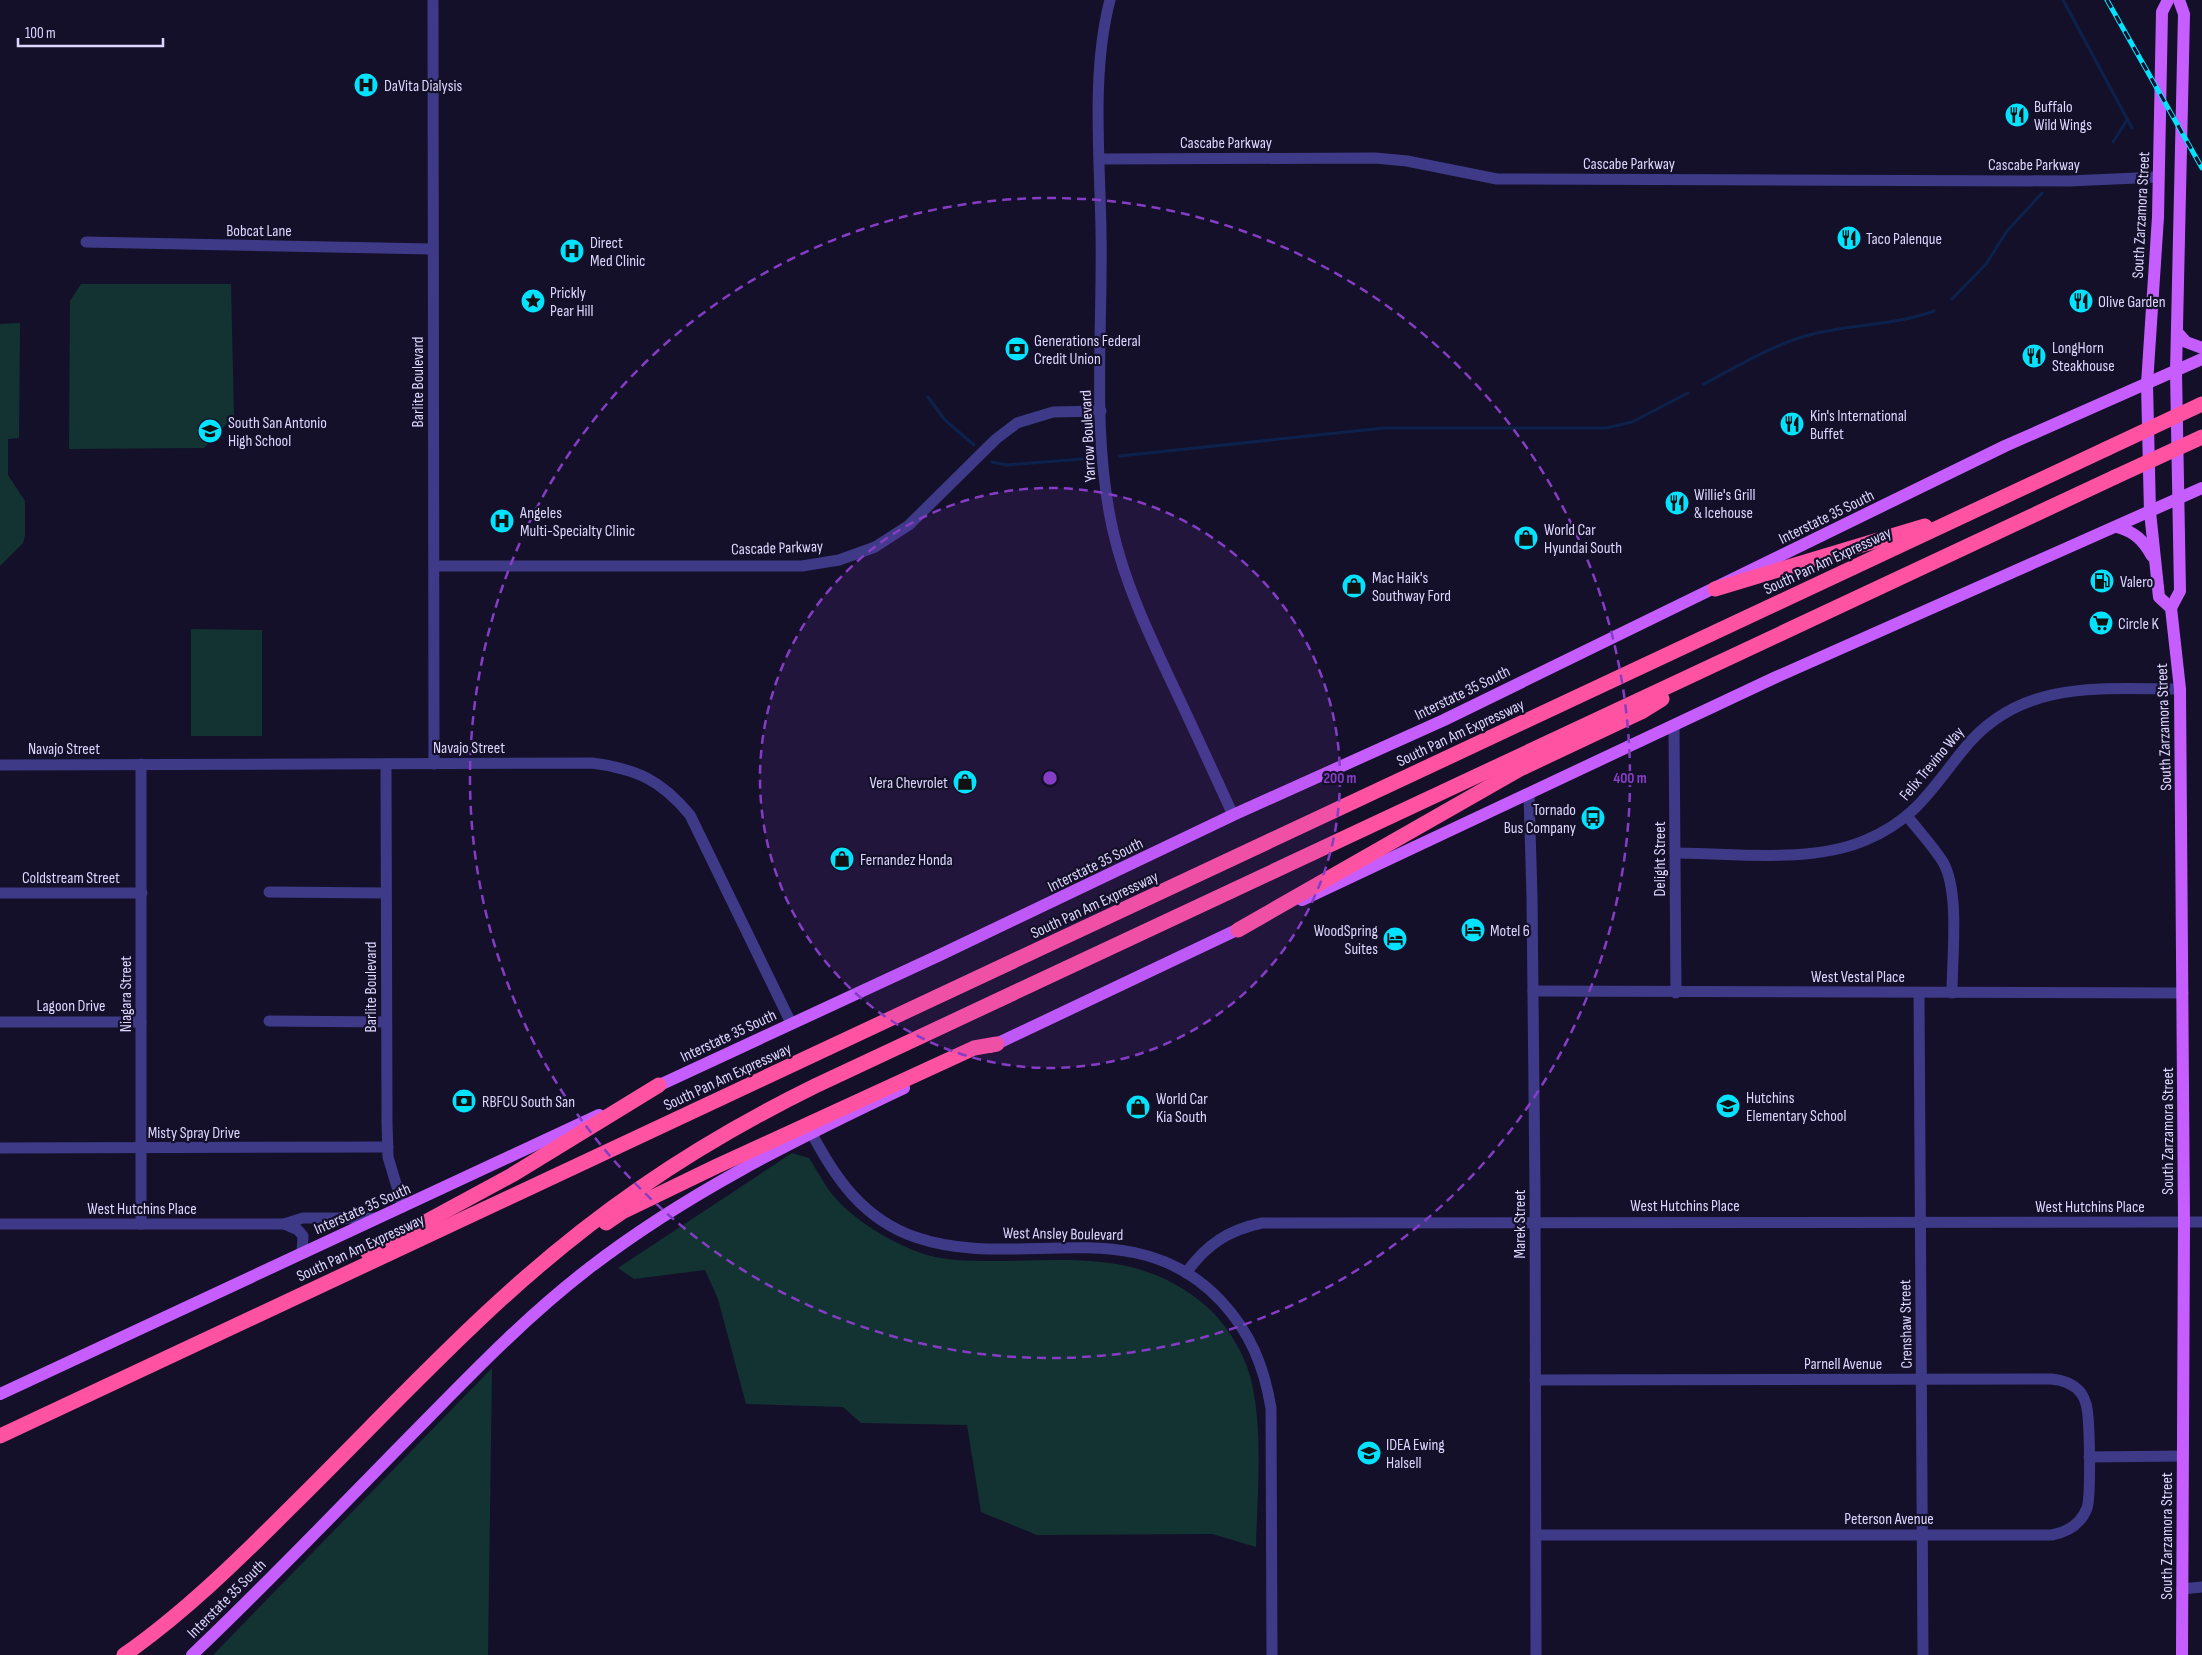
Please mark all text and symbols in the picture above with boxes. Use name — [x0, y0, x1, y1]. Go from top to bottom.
scale bar — [18, 15, 162, 47]
text: 100 m — [25, 24, 56, 43]
hospital icon: DaVita Dialysis — [353, 72, 379, 98]
place label: DaVita Dialysis — [384, 77, 462, 96]
place label: Buffalo Wild Wings — [2034, 98, 2092, 135]
restaurant icon: Buffalo Wild Wings — [2004, 102, 2030, 128]
street label: Cascabe Parkway — [1180, 134, 1272, 153]
street label: South Zarzamora Street — [2129, 151, 2154, 279]
street label: Cascabe Parkway — [1583, 155, 1675, 174]
street label: Cascabe Parkway — [1988, 156, 2080, 175]
street label: Bobcat Lane — [226, 222, 292, 241]
restaurant icon: Taco Palenque — [1836, 225, 1862, 251]
place label: Taco Palenque — [1866, 230, 1942, 249]
place label: Direct Med Clinic — [590, 234, 645, 271]
hospital icon: Direct Med Clinic — [559, 238, 585, 264]
place label: Prickly Pear Hill — [550, 284, 594, 321]
place icon: Prickly Pear Hill — [520, 288, 546, 314]
restaurant icon: Olive Garden — [2068, 288, 2094, 314]
place label: Olive Garden — [2098, 293, 2166, 312]
place label: Generations Federal Credit Union — [1034, 332, 1141, 369]
bank icon: Generations Federal Credit Union — [1004, 336, 1030, 362]
street label: Barlite Boulevard — [409, 337, 428, 427]
place label: LongHorn Steakhouse — [2052, 339, 2115, 376]
restaurant icon: LongHorn Steakhouse — [2021, 343, 2047, 369]
street label: Yarrow Boulevard — [1077, 389, 1100, 482]
place label: Kin's International Buffet — [1810, 407, 1907, 444]
restaurant icon: Kin's International Buffet — [1779, 411, 1805, 437]
place label: South San Antonio High School — [228, 414, 327, 451]
school or university icon: South San Antonio High School — [197, 418, 223, 444]
place label: Willie's Grill & Icehouse — [1694, 486, 1755, 523]
street label: Interstate 35 South — [1776, 486, 1877, 549]
restaurant icon: Willie's Grill & Icehouse — [1664, 490, 1690, 516]
place label: Angeles Multi-Specialty Clinic — [519, 504, 635, 541]
hospital icon: Angeles Multi-Specialty Clinic — [489, 508, 515, 534]
place label: World Car Hyundai South — [1544, 521, 1622, 558]
street label: South Pan Am Expressway — [1761, 523, 1895, 599]
shop icon: World Car Hyundai South — [1513, 525, 1539, 551]
street label: Cascade Parkway — [731, 537, 823, 560]
fuel station icon: Valero — [2089, 568, 2115, 594]
place label: Mac Haik's Southway Ford — [1372, 569, 1451, 606]
shop icon: Mac Haik's Southway Ford — [1341, 573, 1367, 599]
place label: Valero — [2120, 573, 2153, 592]
supermarket icon: Circle K — [2088, 610, 2114, 636]
place label: Circle K — [2118, 615, 2159, 634]
street label: Interstate 35 South — [1412, 662, 1513, 725]
street label: South Zarzamora Street — [2153, 663, 2176, 791]
street label: South Pan Am Expressway — [1394, 695, 1528, 771]
street label: Felix Trevino Way — [1896, 723, 1969, 805]
street label: Navajo Street — [433, 739, 505, 758]
street label: Navajo Street — [28, 740, 100, 759]
shop icon: Vera Chevrolet — [952, 769, 978, 795]
centre of rings — [1041, 769, 1059, 787]
text: 200 m — [1323, 769, 1357, 788]
text: 400 m — [1613, 769, 1647, 788]
place label: Vera Chevrolet — [869, 774, 948, 793]
place label: Tornado Bus Company — [1504, 801, 1576, 838]
bus stop icon: Tornado Bus Company — [1580, 805, 1606, 831]
street label: Delight Street — [1651, 821, 1670, 897]
street label: Interstate 35 South — [1045, 834, 1146, 897]
shop icon: Fernandez Honda — [829, 846, 855, 872]
place label: Fernandez Honda — [860, 851, 953, 870]
street label: South Pan Am Expressway — [1028, 867, 1162, 943]
street label: Coldstream Street — [22, 869, 120, 888]
hotel icon: Motel 6 — [1460, 917, 1486, 943]
place label: WoodSpring Suites — [1314, 922, 1378, 959]
place label: Motel 6 — [1490, 922, 1530, 941]
hotel icon: WoodSpring Suites — [1382, 926, 1408, 952]
street label: Barlite Boulevard — [362, 942, 381, 1032]
street label: Niagara Street — [117, 956, 136, 1032]
street label: West Vestal Place — [1811, 968, 1905, 987]
street label: Lagoon Drive — [36, 997, 106, 1016]
street label: Interstate 35 South — [678, 1006, 780, 1067]
street label: South Pan Am Expressway — [661, 1039, 795, 1115]
street label: South Zarzamora Street — [2159, 1067, 2178, 1195]
bank icon: RBFCU South San — [451, 1088, 477, 1114]
place label: Hutchins Elementary School — [1746, 1089, 1846, 1126]
place label: World Car Kia South — [1156, 1090, 1208, 1127]
place label: RBFCU South San — [482, 1093, 575, 1112]
school or university icon: Hutchins Elementary School — [1715, 1093, 1741, 1119]
shop icon: World Car Kia South — [1125, 1094, 1151, 1120]
street label: Misty Spray Drive — [148, 1124, 240, 1143]
street label: Interstate 35 South — [311, 1180, 414, 1239]
street label: Marek Street — [1511, 1189, 1530, 1258]
street label: West Hutchins Place — [1630, 1197, 1740, 1216]
street label: West Hutchins Place — [2035, 1198, 2145, 1217]
street label: West Hutchins Place — [87, 1200, 197, 1219]
street label: South Pan Am Expressway — [294, 1210, 428, 1286]
street label: West Ansley Boulevard — [1003, 1224, 1123, 1245]
street label: Crenshaw Street — [1896, 1279, 1917, 1369]
street label: Parnell Avenue — [1804, 1355, 1882, 1374]
place label: IDEA Ewing Halsell — [1386, 1436, 1445, 1473]
school or university icon: IDEA Ewing Halsell — [1356, 1440, 1382, 1466]
street label: South Zarzamora Street — [2158, 1472, 2177, 1600]
street label: Peterson Avenue — [1844, 1510, 1934, 1529]
street label: Interstate 35 South — [184, 1556, 270, 1642]

